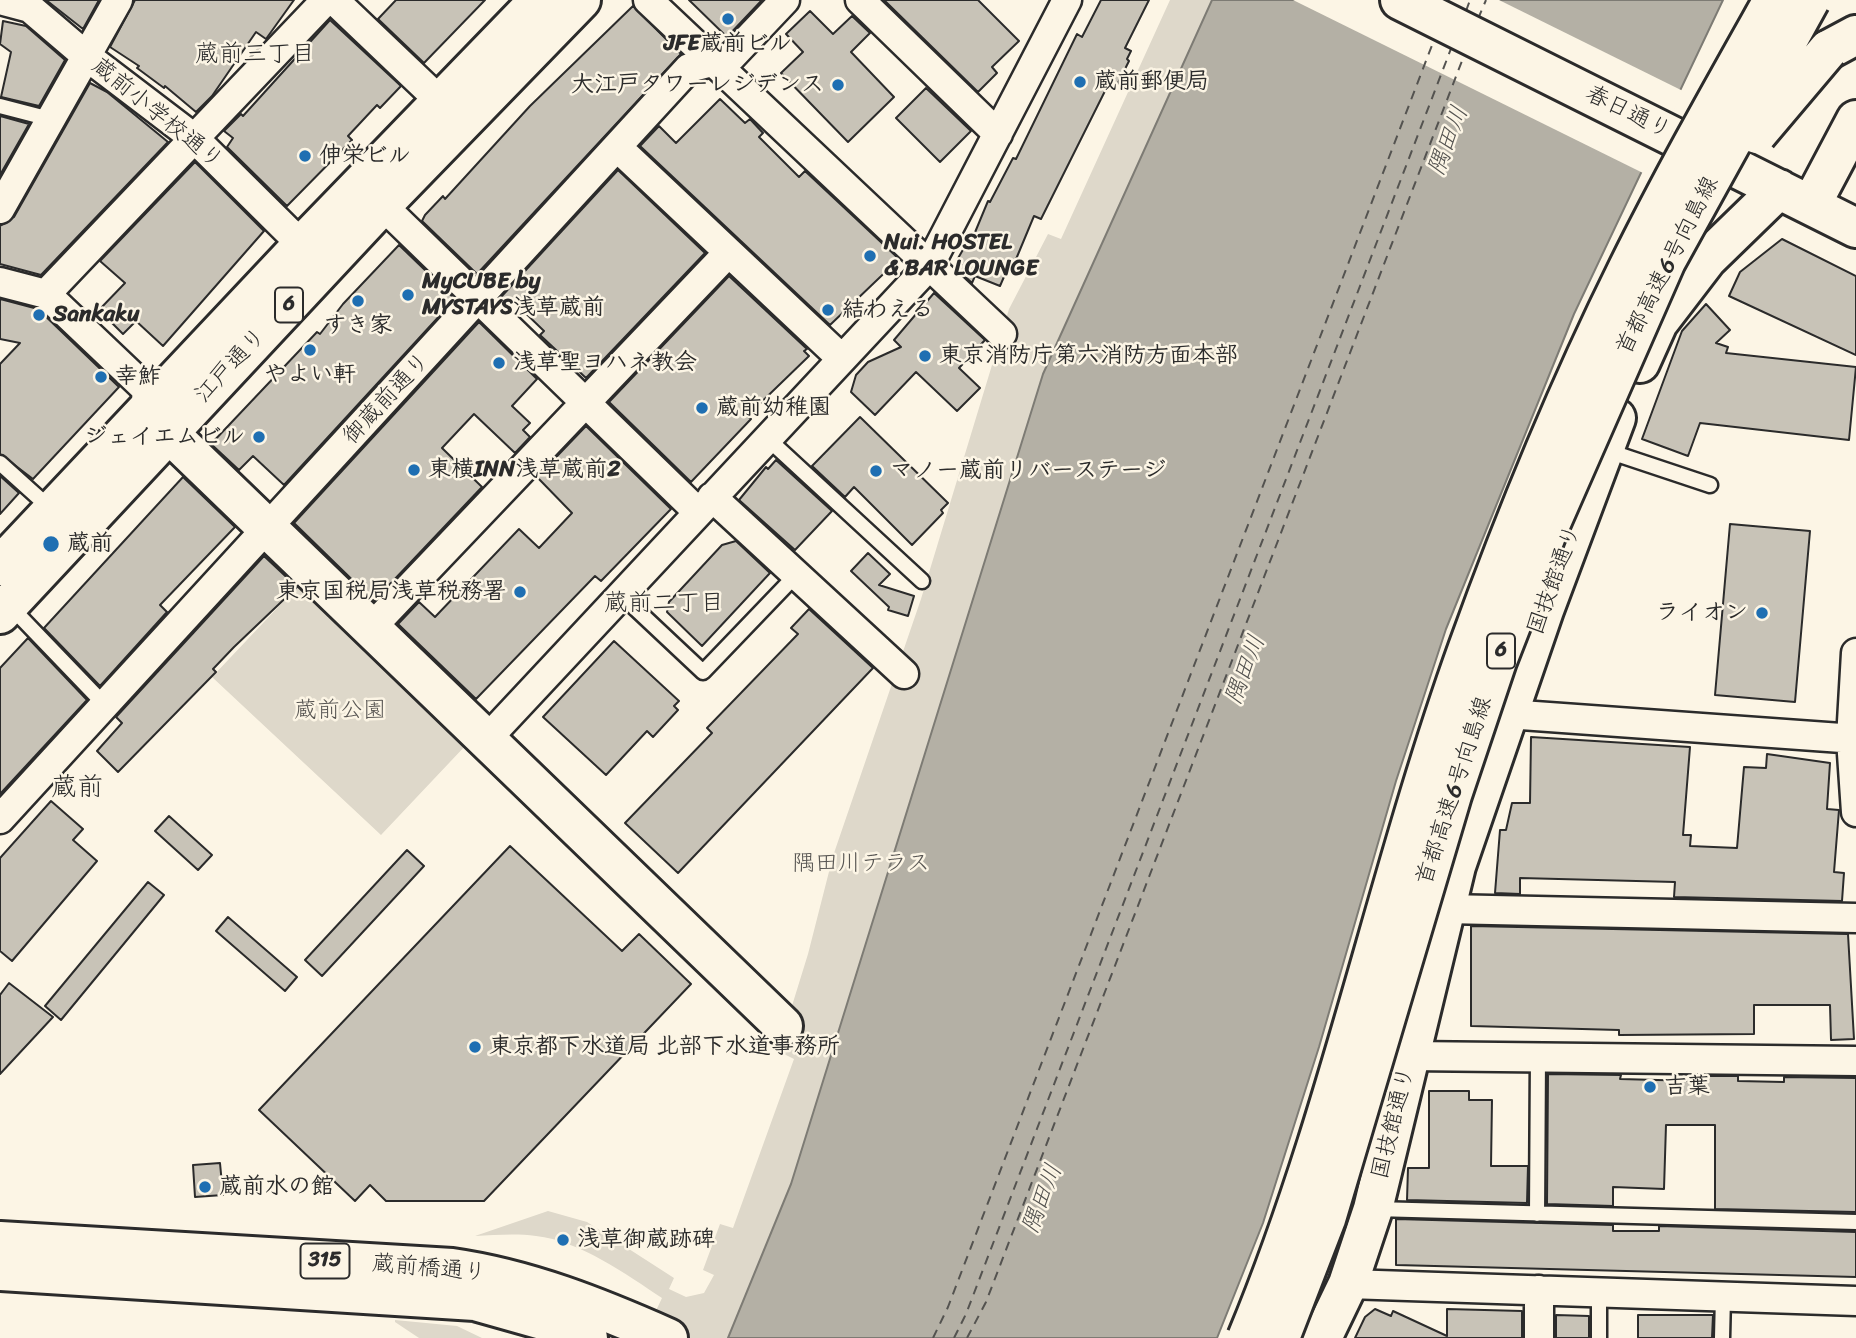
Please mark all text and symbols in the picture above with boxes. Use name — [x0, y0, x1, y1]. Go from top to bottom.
marker: JFE蔵前ビル — [720, 11, 736, 27]
place label: JFE蔵前ビル — [664, 30, 792, 58]
district label: 蔵前三丁目 — [195, 41, 315, 69]
street label: 蔵前小学校通り — [86, 53, 228, 175]
place label: 蔵前郵便局 — [1094, 68, 1209, 96]
place label: 大江戸タワーレジデンス — [571, 71, 824, 99]
marker: 蔵前郵便局 — [1072, 74, 1088, 90]
marker: 大江戸タワーレジデンス — [830, 77, 846, 93]
street label: 春日通り — [1581, 80, 1675, 146]
water label: 隅田川 — [1423, 102, 1475, 180]
place label: 伸栄ビル — [319, 142, 411, 170]
marker: 伸栄ビル — [297, 148, 313, 164]
street label: 首都高速6号向島線 — [1611, 172, 1725, 360]
place label: Nui. HOSTEL & BAR LOUNGE — [884, 229, 1038, 283]
marker: Nui. HOSTEL & BAR LOUNGE — [862, 248, 878, 264]
place label: MyCUBE by MYSTAYS浅草蔵前 — [422, 268, 605, 322]
marker: MyCUBE by MYSTAYS浅草蔵前 — [400, 287, 416, 303]
road number: 6 — [275, 288, 303, 322]
marker: すき家 — [350, 293, 366, 309]
place label: 結わえる — [842, 296, 934, 324]
place label: Sankaku — [53, 301, 140, 329]
marker: 結わえる — [820, 302, 836, 318]
marker: Sankaku — [31, 307, 47, 323]
place label: すき家 — [324, 312, 392, 340]
street label: 江戸通り — [190, 323, 272, 409]
marker: やよい軒 — [302, 342, 318, 358]
place label: 東京消防庁第六消防方面本部 — [939, 342, 1238, 370]
street label: 御蔵前通り — [338, 348, 436, 450]
marker: 東京消防庁第六消防方面本部 — [917, 348, 933, 364]
place label: 浅草聖ヨハネ教会 — [513, 349, 697, 377]
marker: 浅草聖ヨハネ教会 — [491, 355, 507, 371]
place label: やよい軒 — [264, 361, 356, 389]
place label: 幸鮓 — [115, 363, 161, 391]
marker: 幸鮓 — [93, 369, 109, 385]
place label: 蔵前幼稚園 — [716, 394, 831, 422]
marker: 蔵前幼稚園 — [694, 400, 710, 416]
place label: ジェイエムビル — [84, 423, 245, 451]
marker: ジェイエムビル — [251, 429, 267, 445]
place label: 東横INN浅草蔵前2 — [428, 456, 620, 484]
place label: マノー蔵前リバーステージ — [890, 457, 1166, 485]
marker: 東横INN浅草蔵前2 — [406, 462, 422, 478]
marker: マノー蔵前リバーステージ — [868, 463, 884, 479]
street label: 国技館通り — [1522, 521, 1588, 639]
place label: 蔵前 — [67, 530, 113, 558]
marker: 蔵前 — [41, 534, 61, 554]
place label: 東京国税局浅草税務署 — [276, 578, 506, 606]
marker: 東京国税局浅草税務署 — [512, 584, 528, 600]
district label: 蔵前二丁目 — [604, 590, 724, 618]
place label: ライオン — [1656, 599, 1748, 627]
marker: ライオン — [1754, 605, 1770, 621]
water label: 隅田川 — [1220, 631, 1272, 709]
road number: 6 — [1487, 634, 1515, 668]
street label: 首都高速6号向島線 — [1411, 693, 1499, 889]
park label: 蔵前公園 — [294, 697, 386, 725]
district label: 蔵前 — [51, 772, 103, 804]
park label: 隅田川テラス — [792, 850, 930, 878]
place label: 東京都下水道局 北部下水道事務所 — [489, 1033, 840, 1061]
marker: 東京都下水道局 北部下水道事務所 — [467, 1039, 483, 1055]
street label: 国技館通り — [1367, 1064, 1421, 1182]
place label: 吉葉 — [1664, 1073, 1710, 1101]
marker: 吉葉 — [1642, 1079, 1658, 1095]
water label: 隅田川 — [1017, 1160, 1069, 1238]
place label: 蔵前水の館 — [219, 1173, 334, 1201]
marker: 蔵前水の館 — [197, 1179, 213, 1195]
place label: 浅草御蔵跡碑 — [577, 1226, 715, 1254]
marker: 浅草御蔵跡碑 — [555, 1232, 571, 1248]
road number: 315 — [300, 1244, 350, 1278]
street label: 蔵前橋通り — [371, 1250, 487, 1288]

